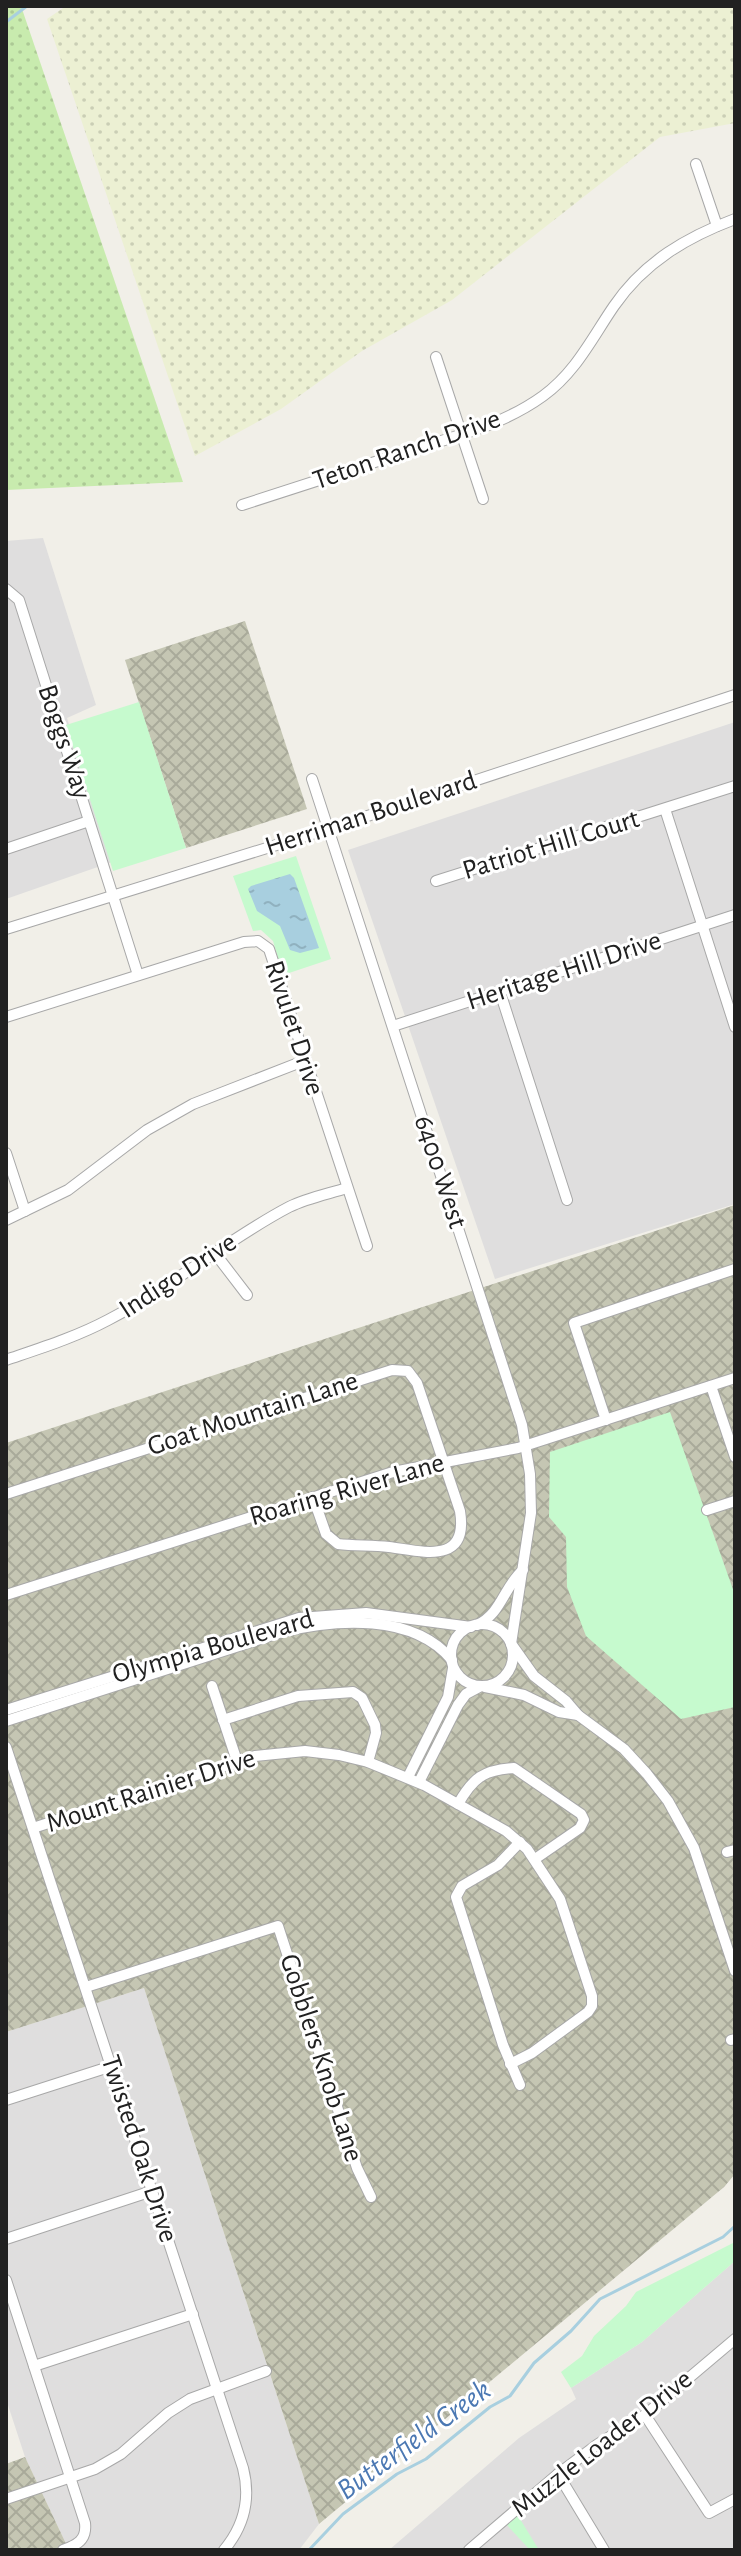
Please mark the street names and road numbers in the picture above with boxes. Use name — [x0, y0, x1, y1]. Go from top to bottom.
street label: Teton Ranch Drive — [310, 405, 504, 495]
street label: Boggs Way — [32, 681, 96, 803]
street label: Herriman Boulevard — [262, 767, 480, 861]
street label: Patriot Hill Court — [459, 805, 643, 885]
street label: Heritage Hill Drive — [463, 926, 665, 1016]
street label: Rivulet Drive — [259, 957, 329, 1099]
street label: 6400 West — [409, 1112, 471, 1232]
street label: Indigo Drive — [115, 1228, 241, 1324]
street label: Goat Mountain Lane — [144, 1367, 362, 1461]
street label: Roaring River Lane — [246, 1449, 448, 1531]
street label: Olympia Boulevard — [109, 1605, 317, 1689]
street label: Mount Rainier Drive — [43, 1744, 259, 1838]
street label: Gobblers Knob Lane — [274, 1951, 368, 2165]
street label: Twisted Oak Drive — [96, 2052, 182, 2246]
street label: Muzzle Loader Drive — [506, 2365, 698, 2523]

